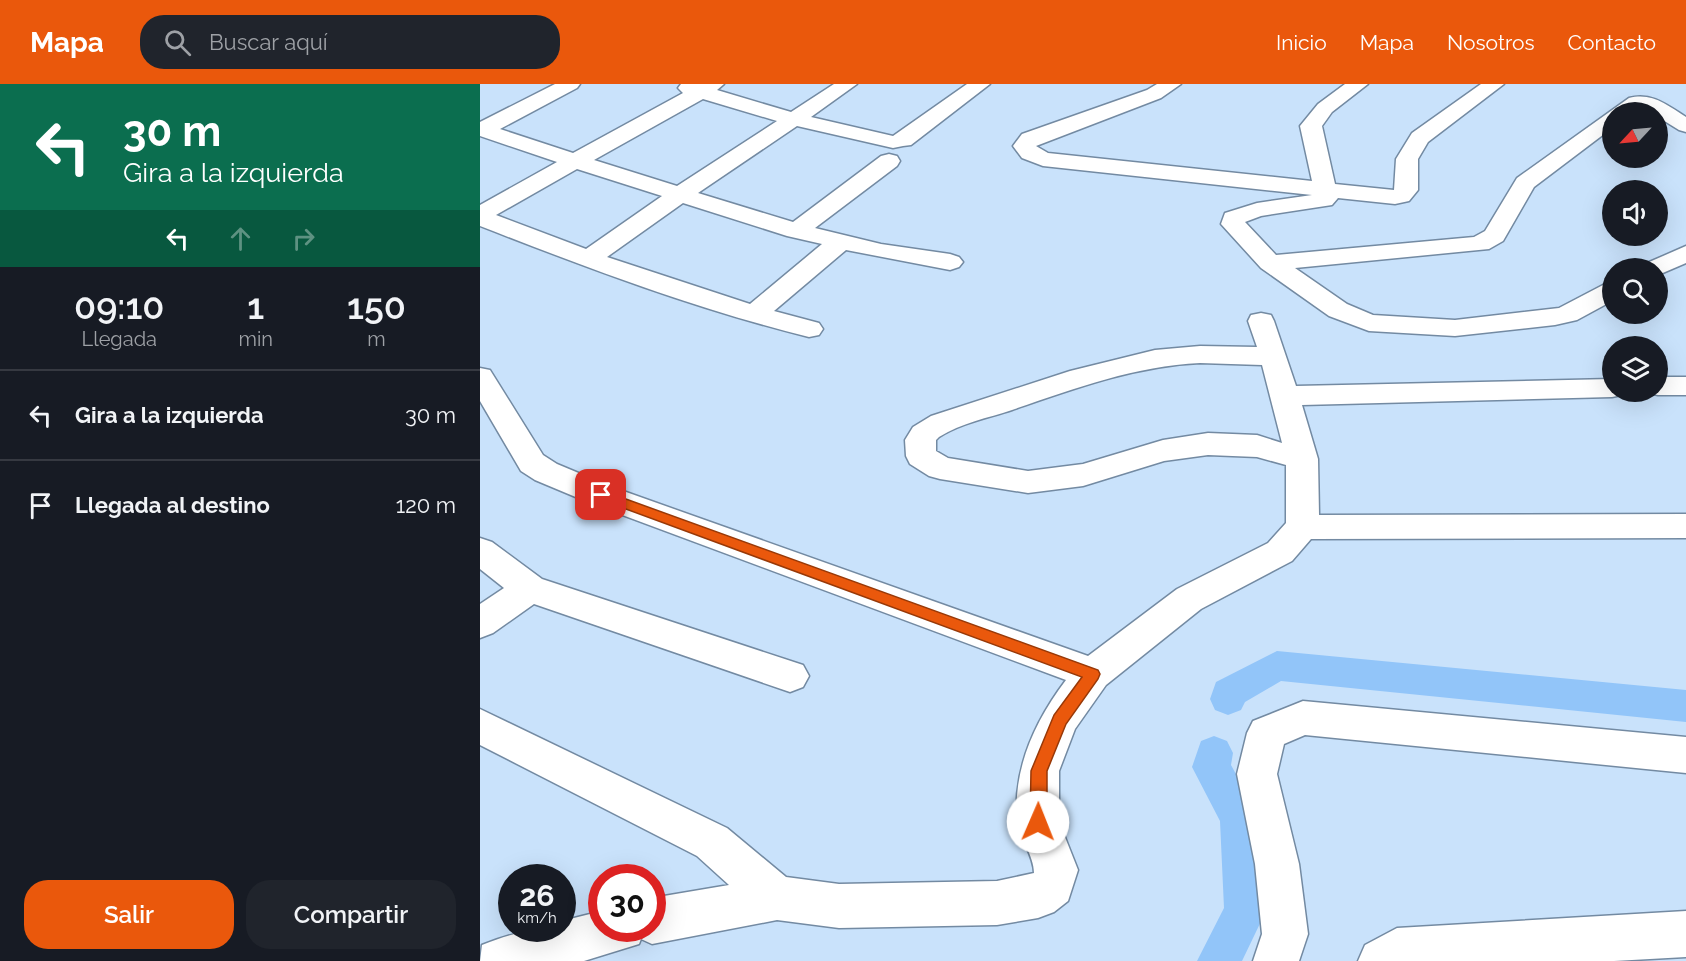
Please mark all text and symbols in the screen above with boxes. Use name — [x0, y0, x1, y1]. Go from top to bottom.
search box — [140, 15, 560, 69]
text: Mapa — [30, 26, 104, 59]
icon: search — [161, 26, 194, 59]
text: Buscar aquí — [209, 29, 328, 55]
text: Inicio — [1276, 30, 1327, 55]
text: Mapa — [1360, 30, 1414, 55]
text: Nosotros — [1447, 30, 1535, 55]
text: Contacto — [1568, 30, 1656, 55]
north arrow — [1602, 102, 1668, 168]
map controls — [1602, 102, 1668, 402]
text: 30 m — [123, 107, 221, 156]
icon: left — [24, 108, 102, 186]
text: Gira a la izquierda — [123, 157, 344, 188]
button: sound — [1602, 180, 1668, 246]
icon: left — [161, 222, 194, 255]
icon: ahead — [224, 222, 257, 255]
icon: right — [287, 222, 320, 255]
button: search — [1602, 258, 1668, 324]
text: 09:10 — [74, 285, 164, 327]
text: 1 — [247, 285, 264, 327]
text: 150 — [347, 285, 406, 327]
text: Llegada — [82, 327, 157, 351]
text: min — [239, 327, 273, 351]
text: m — [367, 327, 386, 351]
button: layers — [1602, 336, 1668, 402]
icon: left — [24, 399, 57, 432]
text: Gira a la izquierda — [75, 402, 264, 428]
text: 30 m — [405, 402, 456, 428]
pin — [575, 469, 626, 520]
icon: arrive — [584, 478, 617, 511]
icon: arrive — [24, 489, 57, 522]
text: Llegada al destino — [75, 492, 270, 518]
text: 120 m — [396, 492, 456, 518]
position arrow — [1006, 790, 1070, 854]
speed limit sign: 30 — [588, 864, 666, 942]
text: 26 — [519, 878, 555, 913]
button: Salir — [24, 880, 234, 949]
button: Compartir — [246, 880, 456, 949]
text: km/h — [517, 909, 557, 927]

